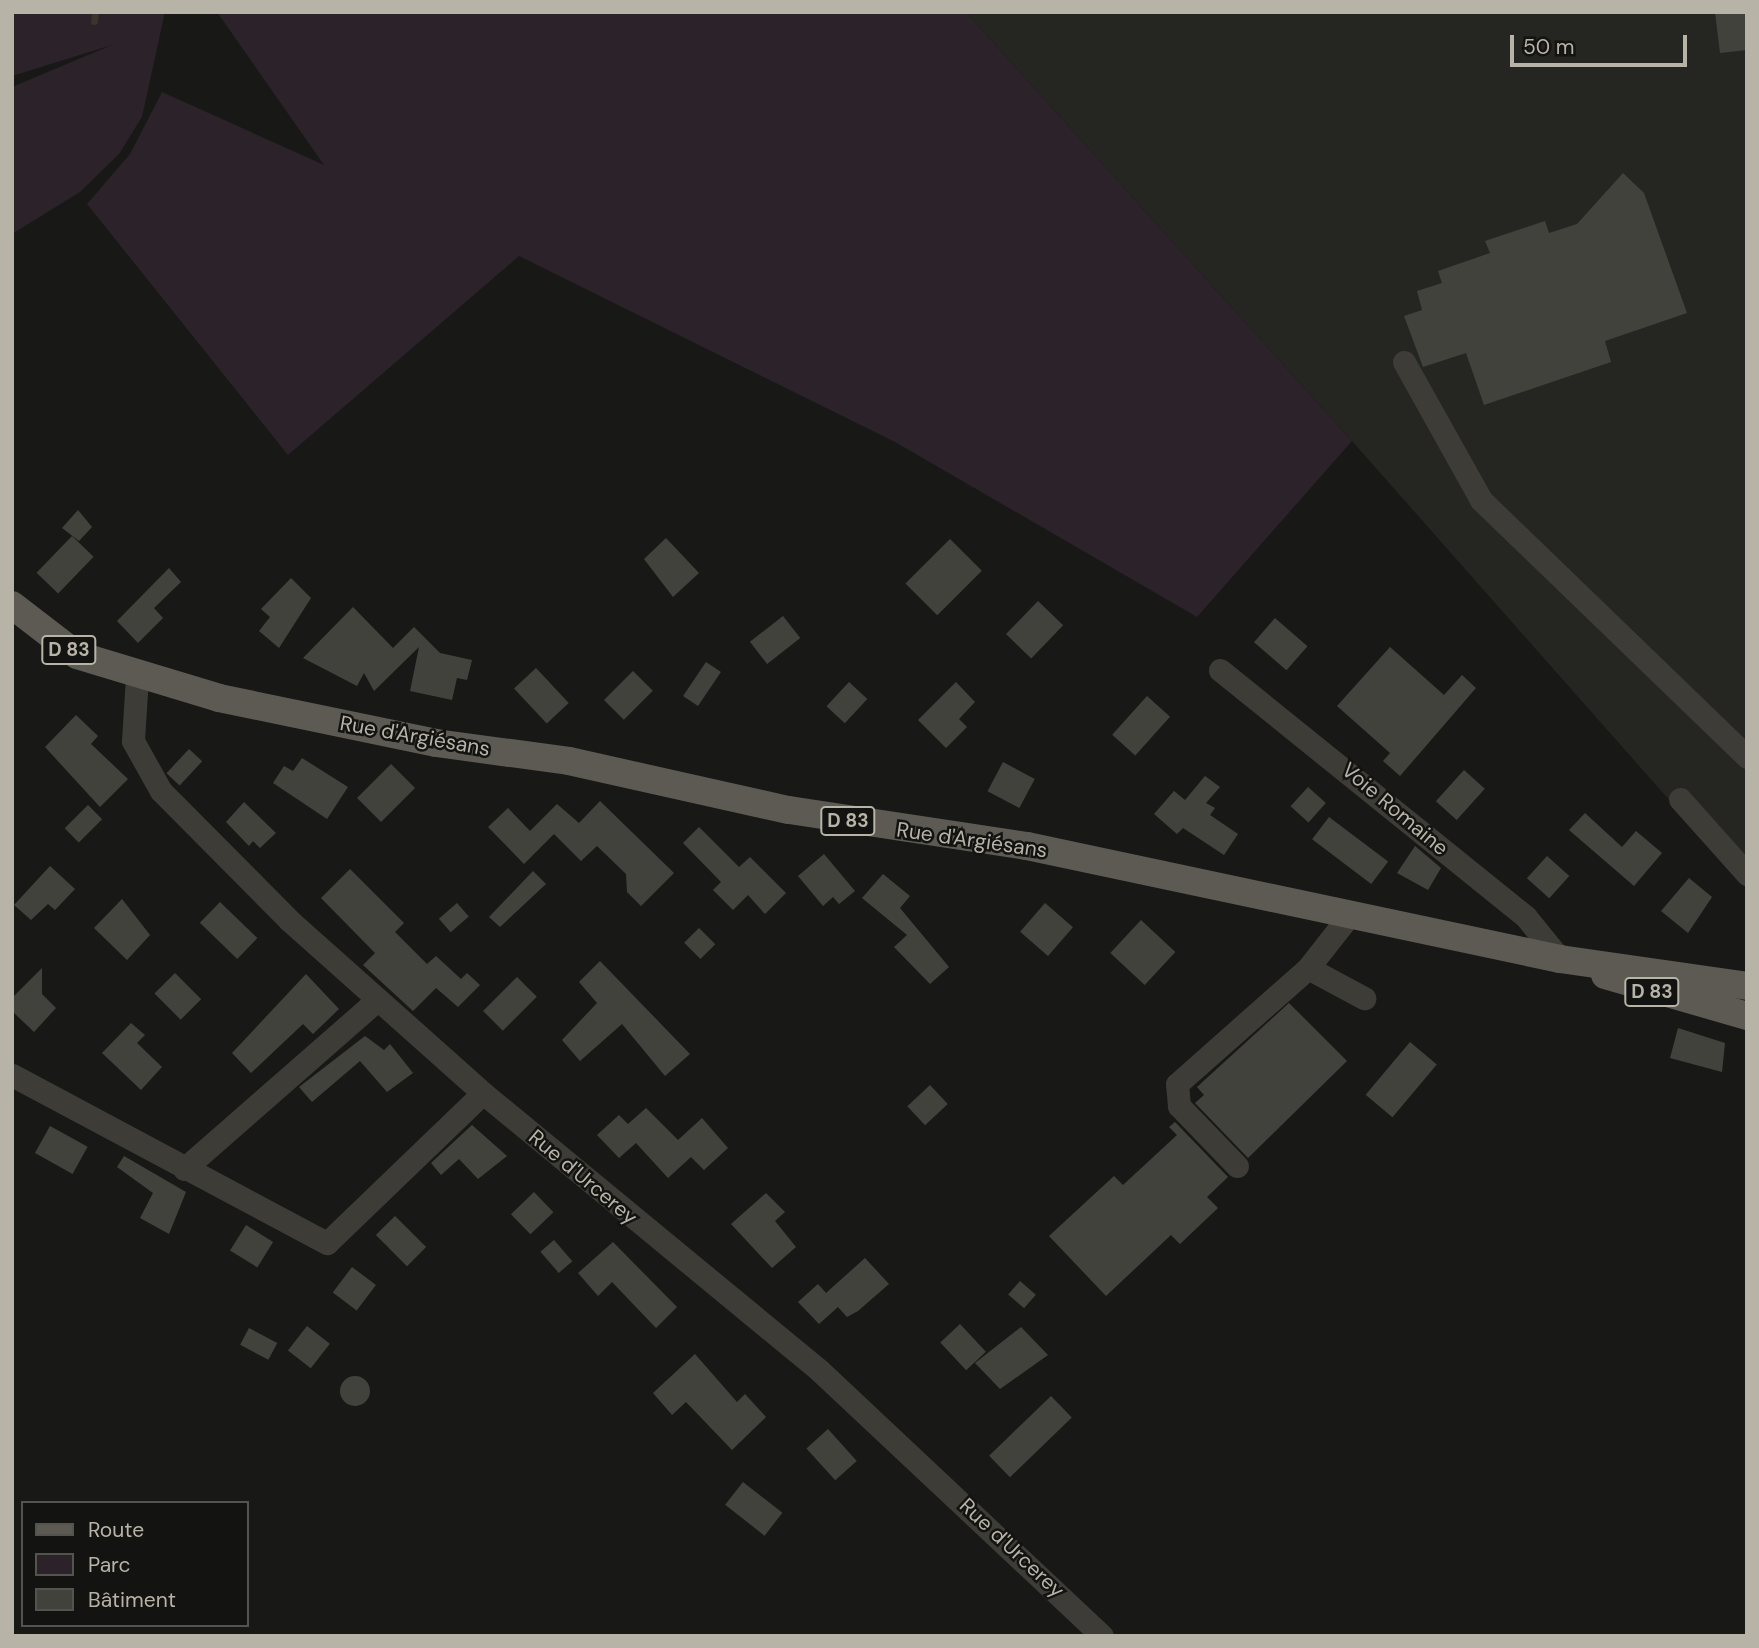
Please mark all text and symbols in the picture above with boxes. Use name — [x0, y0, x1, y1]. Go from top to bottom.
scale bar — [1514, 21, 1691, 65]
text: 50 m — [1523, 33, 1574, 61]
road number: D 83 — [41, 635, 97, 666]
street label: Rue d'Argiésans — [338, 710, 492, 762]
street label: Voie Romaine — [1337, 757, 1453, 861]
road number: D 83 — [820, 806, 876, 836]
street label: Rue d'Argiésans — [895, 817, 1049, 863]
road number: D 83 — [1624, 976, 1680, 1008]
street label: Rue d'Urcerey — [524, 1124, 642, 1230]
street label: Rue d'Urcerey — [954, 1493, 1070, 1603]
legend — [21, 1501, 248, 1627]
text: Route — [88, 1516, 144, 1544]
text: Parc — [88, 1551, 131, 1579]
text: Bâtiment — [88, 1586, 176, 1614]

